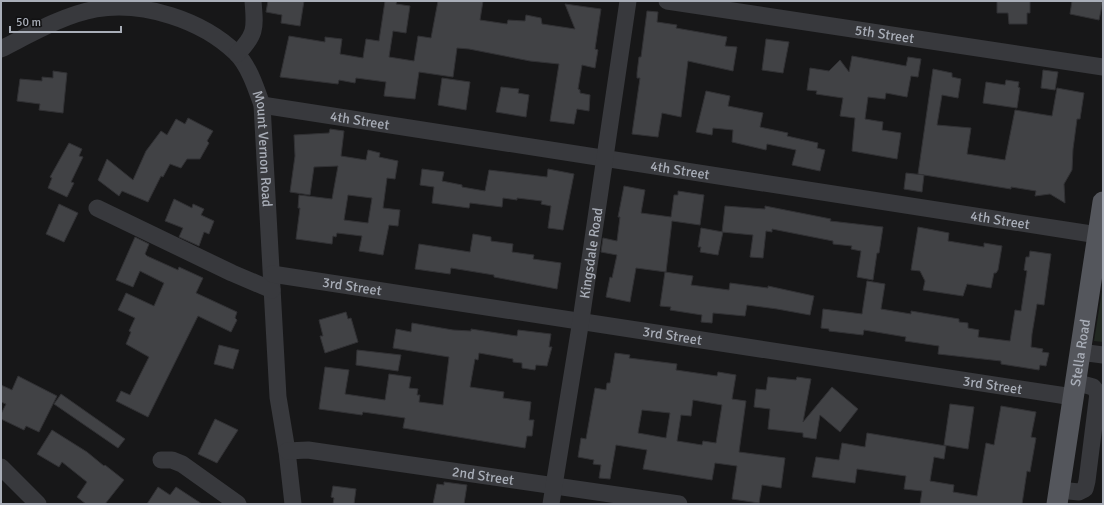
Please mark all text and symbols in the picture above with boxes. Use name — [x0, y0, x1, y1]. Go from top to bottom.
scale bar — [10, 8, 121, 34]
text: 50 m — [16, 15, 41, 30]
street label: 5th Street — [854, 22, 915, 47]
street label: Mount Vernon Road — [249, 88, 276, 207]
street label: 4th Street — [329, 108, 391, 134]
street label: 4th Street — [649, 158, 711, 183]
street label: Kingsdale Road — [576, 207, 606, 300]
street label: 4th Street — [969, 207, 1031, 233]
street label: 3rd Street — [321, 274, 383, 299]
street label: Stella Road — [1067, 318, 1094, 388]
street label: 3rd Street — [641, 323, 703, 349]
street label: 3rd Street — [962, 372, 1023, 398]
street label: 2nd Street — [451, 463, 515, 489]

